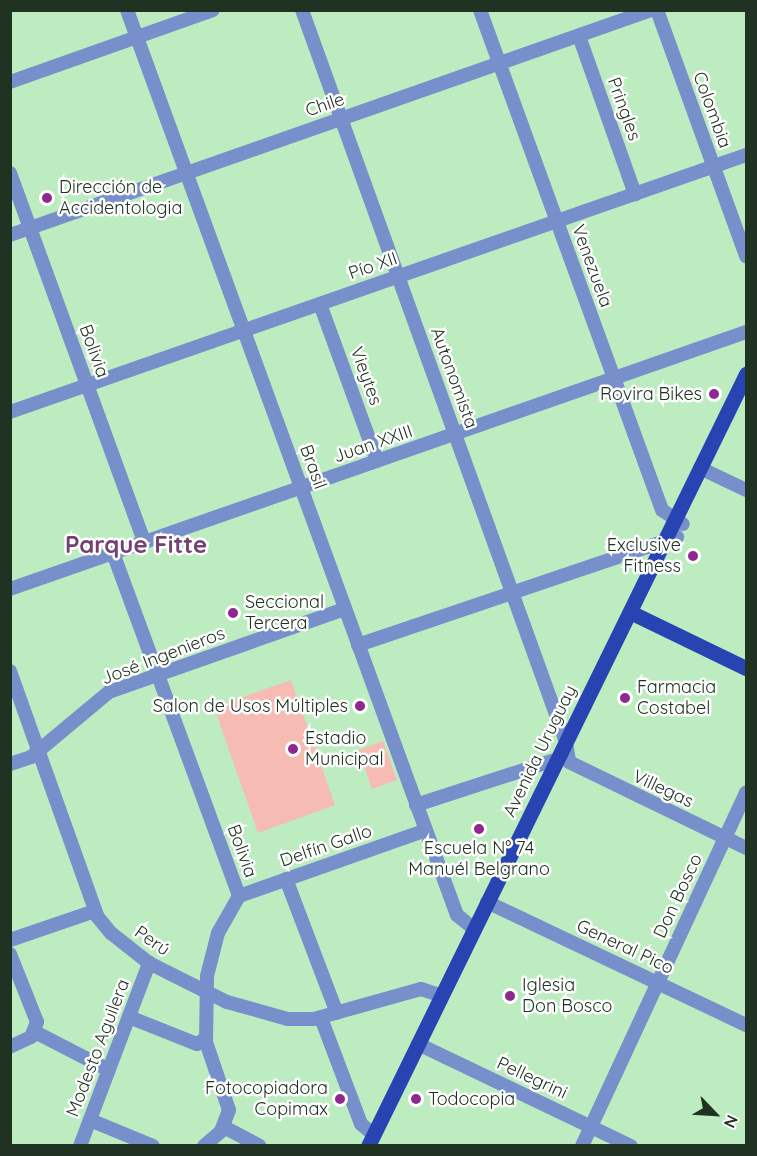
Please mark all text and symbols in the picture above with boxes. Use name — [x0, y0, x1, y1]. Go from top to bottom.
street label: Colombia — [688, 69, 736, 151]
street label: Pringles — [603, 74, 645, 144]
street label: Chile — [303, 88, 347, 122]
place label: Dirección de Accidentologia — [59, 177, 182, 219]
marker: Dirección de Accidentologia — [40, 191, 54, 205]
street label: Venezuela — [567, 222, 617, 310]
street label: Pío XII — [346, 248, 400, 284]
street label: Bolivia — [74, 322, 114, 380]
street label: Autonomista — [426, 325, 482, 431]
street label: Vieytes — [345, 344, 387, 408]
place label: Rovira Bikes — [600, 383, 702, 405]
marker: Rovira Bikes — [707, 387, 721, 401]
street label: Juan XXIII — [331, 420, 415, 468]
street label: Brasil — [295, 442, 331, 492]
district label: Parque Fitte — [65, 531, 207, 559]
place label: Exclusive Fitness — [607, 535, 681, 578]
marker: Exclusive Fitness — [686, 549, 700, 563]
place label: Seccional Tercera — [245, 592, 324, 634]
marker: Seccional Tercera — [226, 606, 240, 620]
street label: José Ingenieros — [98, 622, 228, 690]
place label: Farmacia Costabel — [637, 677, 716, 720]
street label: Avenida Uruguay — [499, 682, 581, 820]
marker: Farmacia Costabel — [618, 691, 632, 705]
place label: Salon de Usos Múltiples — [153, 695, 348, 717]
marker: Salon de Usos Múltiples — [353, 699, 367, 713]
place label: Estadio Municipal — [305, 728, 384, 771]
marker: Estadio Municipal — [286, 742, 300, 756]
street label: Villegas — [629, 766, 697, 812]
street label: Delfín Gallo — [277, 820, 375, 872]
street label: Bolivia — [222, 822, 262, 880]
marker: Escuela N° 74 Manuél Belgrano — [472, 822, 486, 836]
place label: Escuela N° 74 Manuél Belgrano — [408, 838, 550, 880]
street label: Don Bosco — [649, 850, 707, 942]
street label: General Pico — [573, 915, 677, 979]
street label: Perú — [130, 921, 174, 961]
place label: Iglesia Don Bosco — [522, 975, 612, 1018]
street label: Modesto Aguilera — [62, 976, 134, 1120]
marker: Iglesia Don Bosco — [503, 989, 517, 1003]
street label: Pellegrini — [493, 1052, 571, 1104]
place label: Fotocopiadora Copimax — [205, 1078, 328, 1120]
north arrow — [685, 1084, 745, 1144]
place label: Todocopia — [428, 1088, 515, 1110]
marker: Fotocopiadora Copimax — [333, 1092, 347, 1106]
marker: Todocopia — [409, 1092, 423, 1106]
text: N — [720, 1112, 743, 1131]

